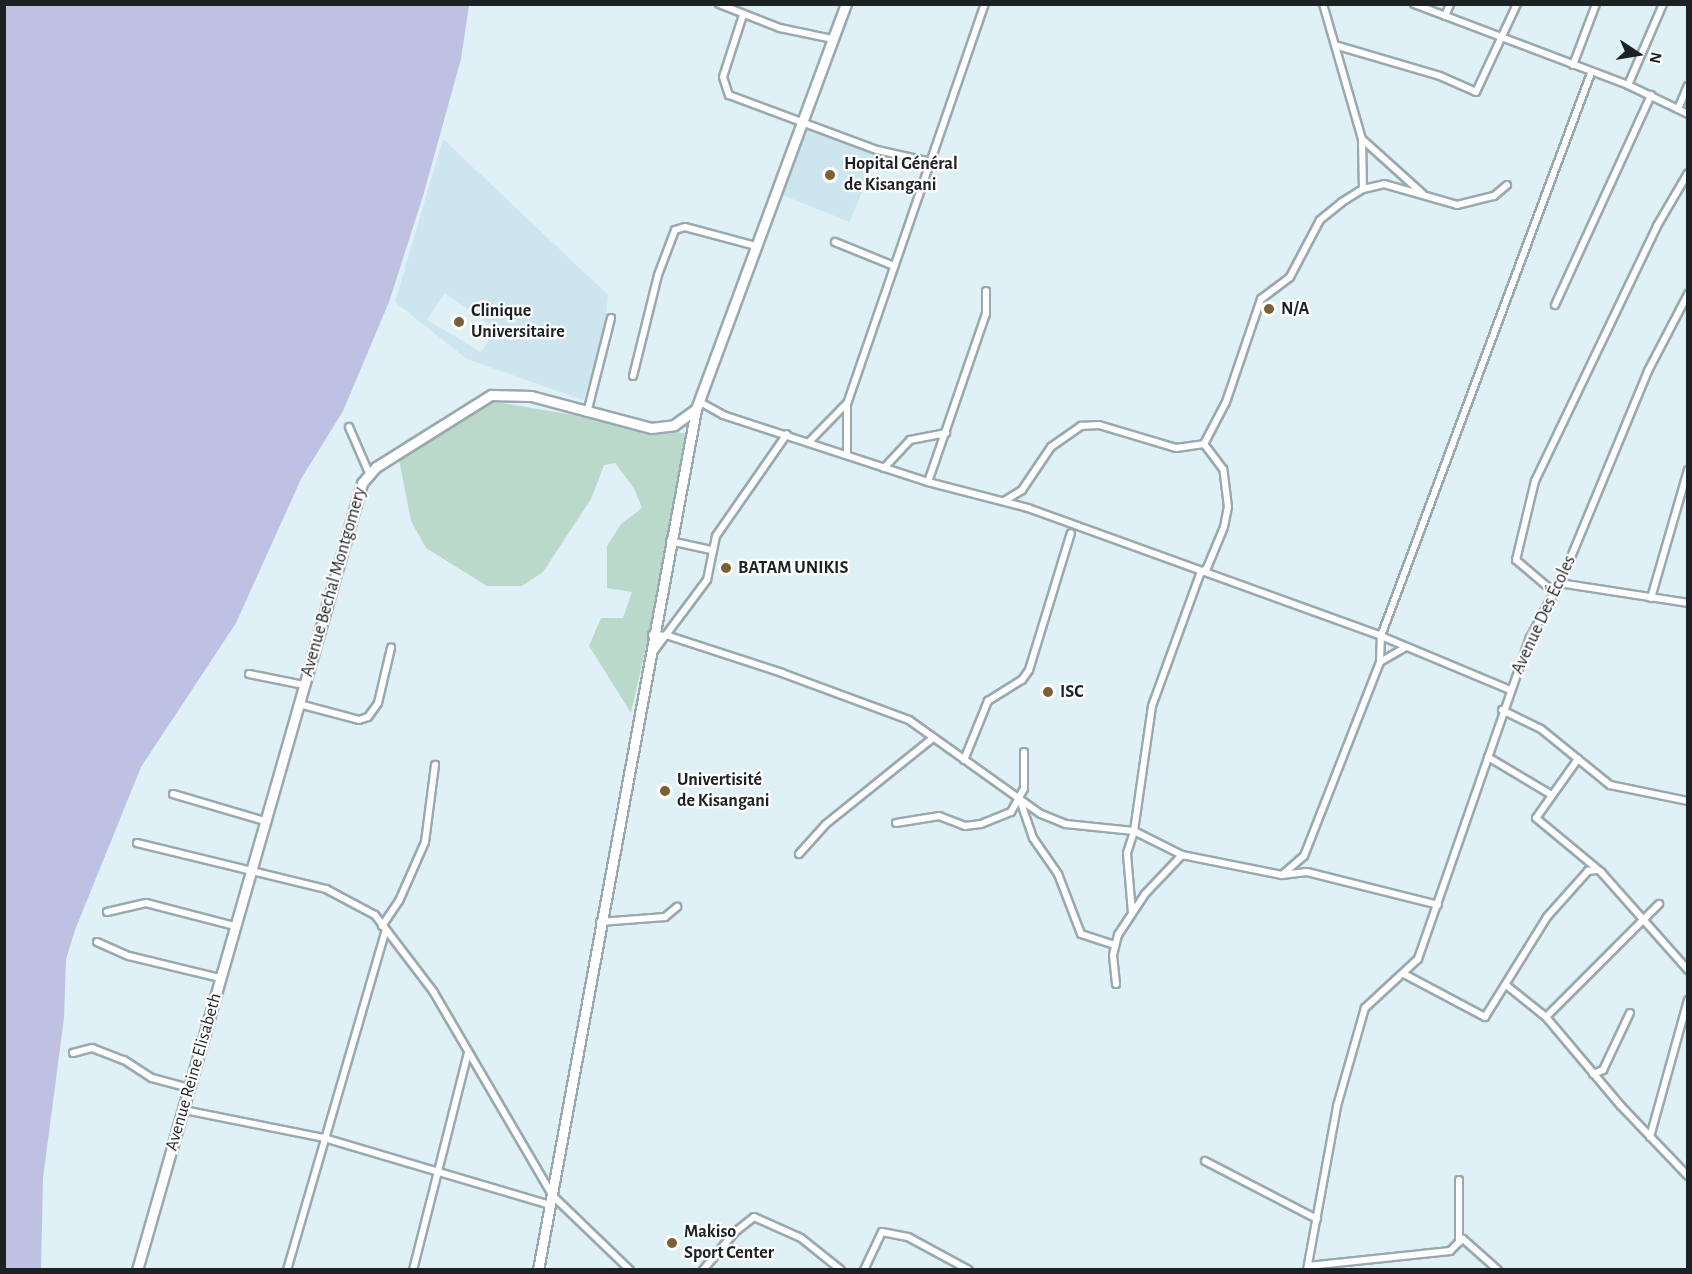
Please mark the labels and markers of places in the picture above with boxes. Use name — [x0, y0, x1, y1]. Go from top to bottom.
place label: Hopital Général de Kisangani — [844, 154, 958, 196]
marker: Hopital Général de Kisangani — [821, 166, 839, 184]
place label: N/A — [1281, 298, 1309, 320]
place label: Clinique Universitaire — [471, 301, 565, 344]
marker: N/A — [1262, 302, 1276, 316]
marker: Clinique Universitaire — [452, 315, 466, 329]
place label: BATAM UNIKIS — [738, 557, 848, 579]
marker: BATAM UNIKIS — [719, 561, 733, 575]
place label: ISC — [1060, 681, 1084, 703]
marker: ISC — [1041, 685, 1055, 699]
place label: Univertisité de Kisangani — [677, 770, 769, 812]
marker: Univertisité de Kisangani — [658, 784, 672, 798]
place label: Makiso Sport Center — [684, 1222, 774, 1264]
marker: Makiso Sport Center — [665, 1236, 679, 1250]

